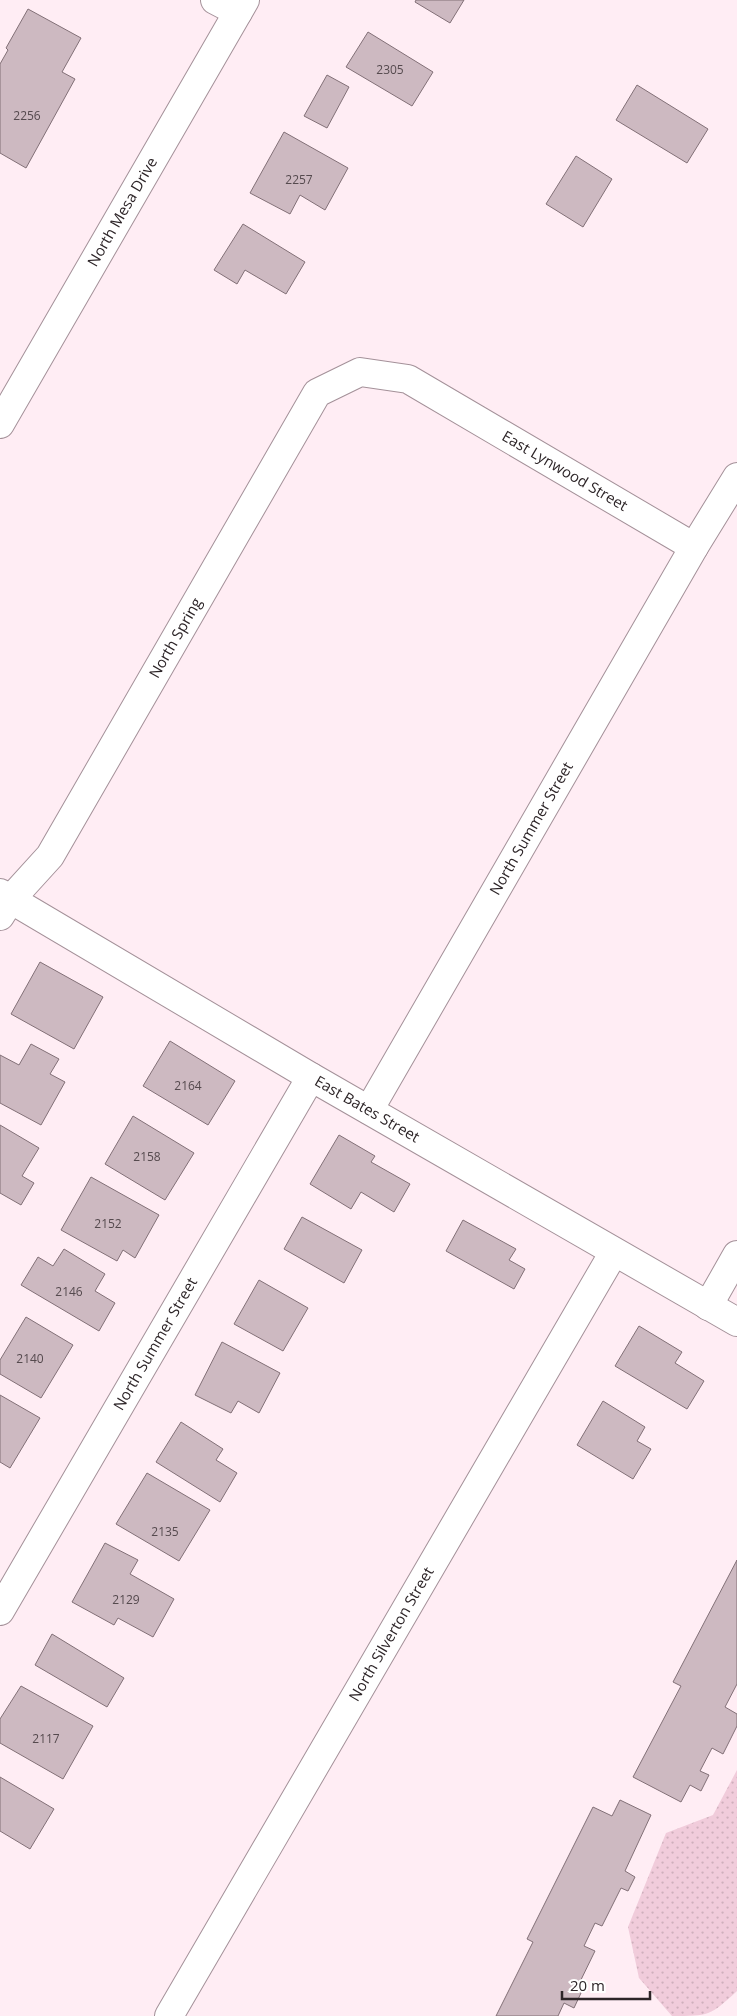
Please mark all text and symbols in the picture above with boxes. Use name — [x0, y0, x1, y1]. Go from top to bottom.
house number: 2305 — [376, 61, 404, 78]
house number: 2256 — [13, 107, 41, 124]
street label: North Mesa Drive — [82, 153, 161, 270]
house number: 2257 — [285, 171, 313, 188]
street label: East Lynwood Street — [499, 426, 632, 515]
street label: North Spring — [144, 594, 206, 681]
street label: North Summer Street — [484, 758, 577, 898]
street label: East Bates Street — [311, 1070, 424, 1146]
house number: 2164 — [174, 1077, 202, 1094]
house number: 2158 — [133, 1148, 161, 1165]
house number: 2152 — [94, 1215, 122, 1232]
street label: North Summer Street — [108, 1273, 201, 1414]
house number: 2146 — [55, 1283, 83, 1300]
house number: 2140 — [16, 1350, 44, 1367]
house number: 2135 — [151, 1523, 179, 1540]
street label: North Silverton Street — [344, 1563, 438, 1704]
house number: 2129 — [112, 1591, 140, 1608]
house number: 2117 — [32, 1730, 60, 1747]
scale bar — [562, 1968, 650, 2000]
text: 20 m — [570, 1975, 605, 1995]

